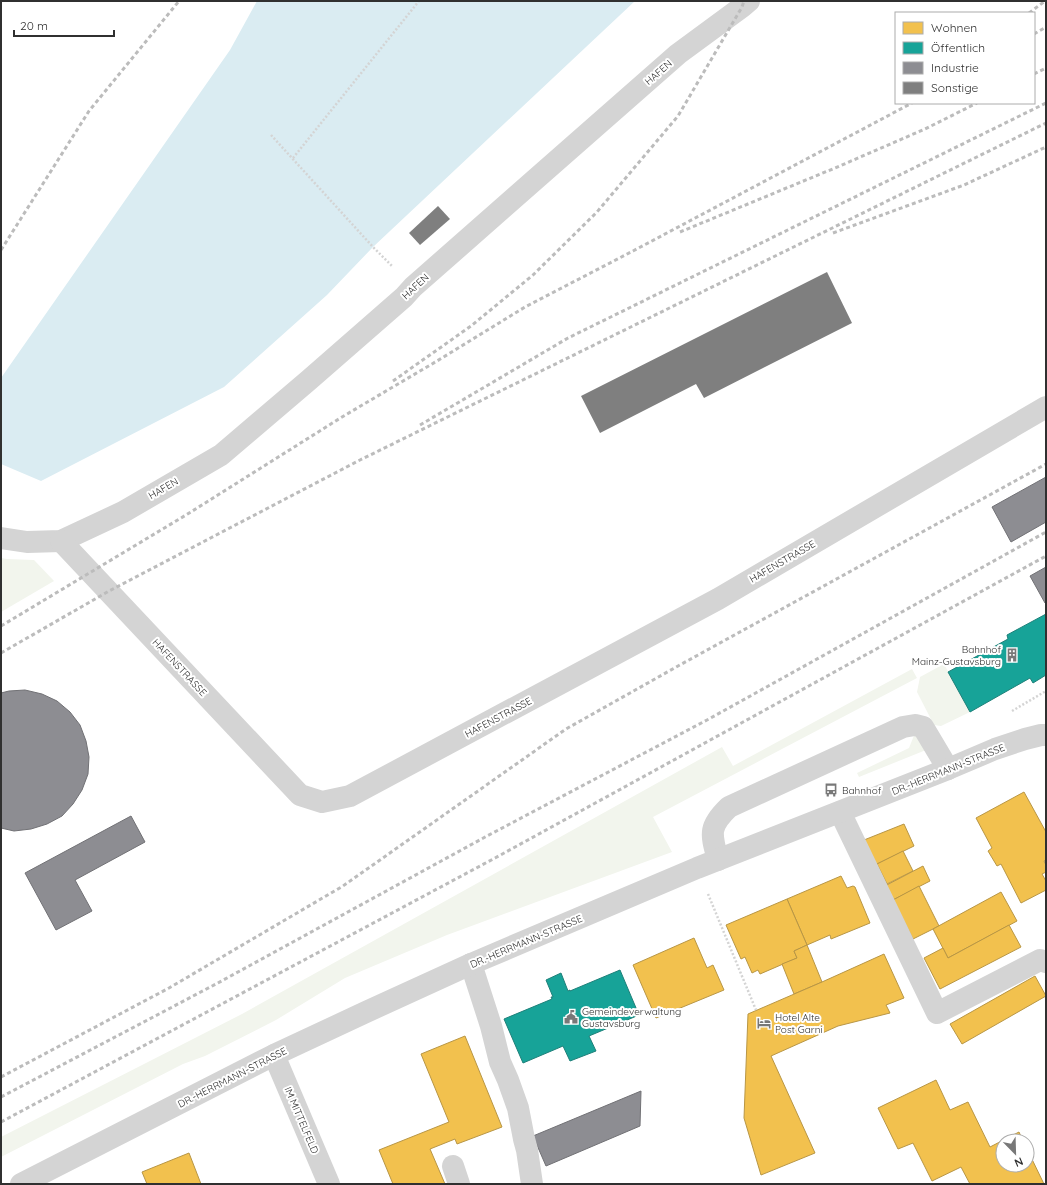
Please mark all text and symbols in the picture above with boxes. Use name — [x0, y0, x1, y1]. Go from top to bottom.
scale bar — [14, 12, 114, 38]
legend — [895, 12, 1035, 104]
text: 20 m — [20, 18, 48, 33]
text: Wohnen — [931, 20, 977, 35]
text: Öffentlich — [931, 40, 985, 55]
street label: HAFEN — [642, 57, 675, 88]
text: Industrie — [931, 60, 979, 75]
text: Sonstige — [931, 80, 978, 95]
street label: HAFEN — [399, 271, 432, 302]
street label: HAFEN — [146, 475, 180, 502]
street label: HAFENSTRASSE — [747, 537, 818, 586]
street label: HAFENSTRASSE — [150, 636, 210, 699]
place label: Bahnhof Mainz-Gustavsburg — [912, 643, 1001, 668]
building icon: Bahnhof Mainz-Gustavsburg — [1004, 647, 1020, 663]
street label: HAFENSTRASSE — [462, 694, 534, 741]
street label: DR.-HERRMANN-STRASSE — [890, 741, 1007, 798]
bus stop icon: Bahnhof — [823, 782, 839, 798]
place label: Bahnhof — [842, 784, 882, 797]
street label: DR.-HERRMANN-STRASSE — [468, 912, 585, 971]
place label: Gemeindeverwaltung Gustavsburg — [582, 1005, 681, 1030]
public building icon: Gemeindeverwaltung Gustavsburg — [563, 1009, 579, 1025]
place label: Hotel Alte Post Garni — [775, 1011, 823, 1036]
hotel icon: Hotel Alte Post Garni — [756, 1015, 772, 1031]
street label: DR.-HERRMANN-STRASSE — [175, 1044, 289, 1111]
street label: IM MITTELFELD — [282, 1085, 321, 1156]
north arrow — [995, 1133, 1035, 1173]
text: N — [1012, 1154, 1025, 1170]

